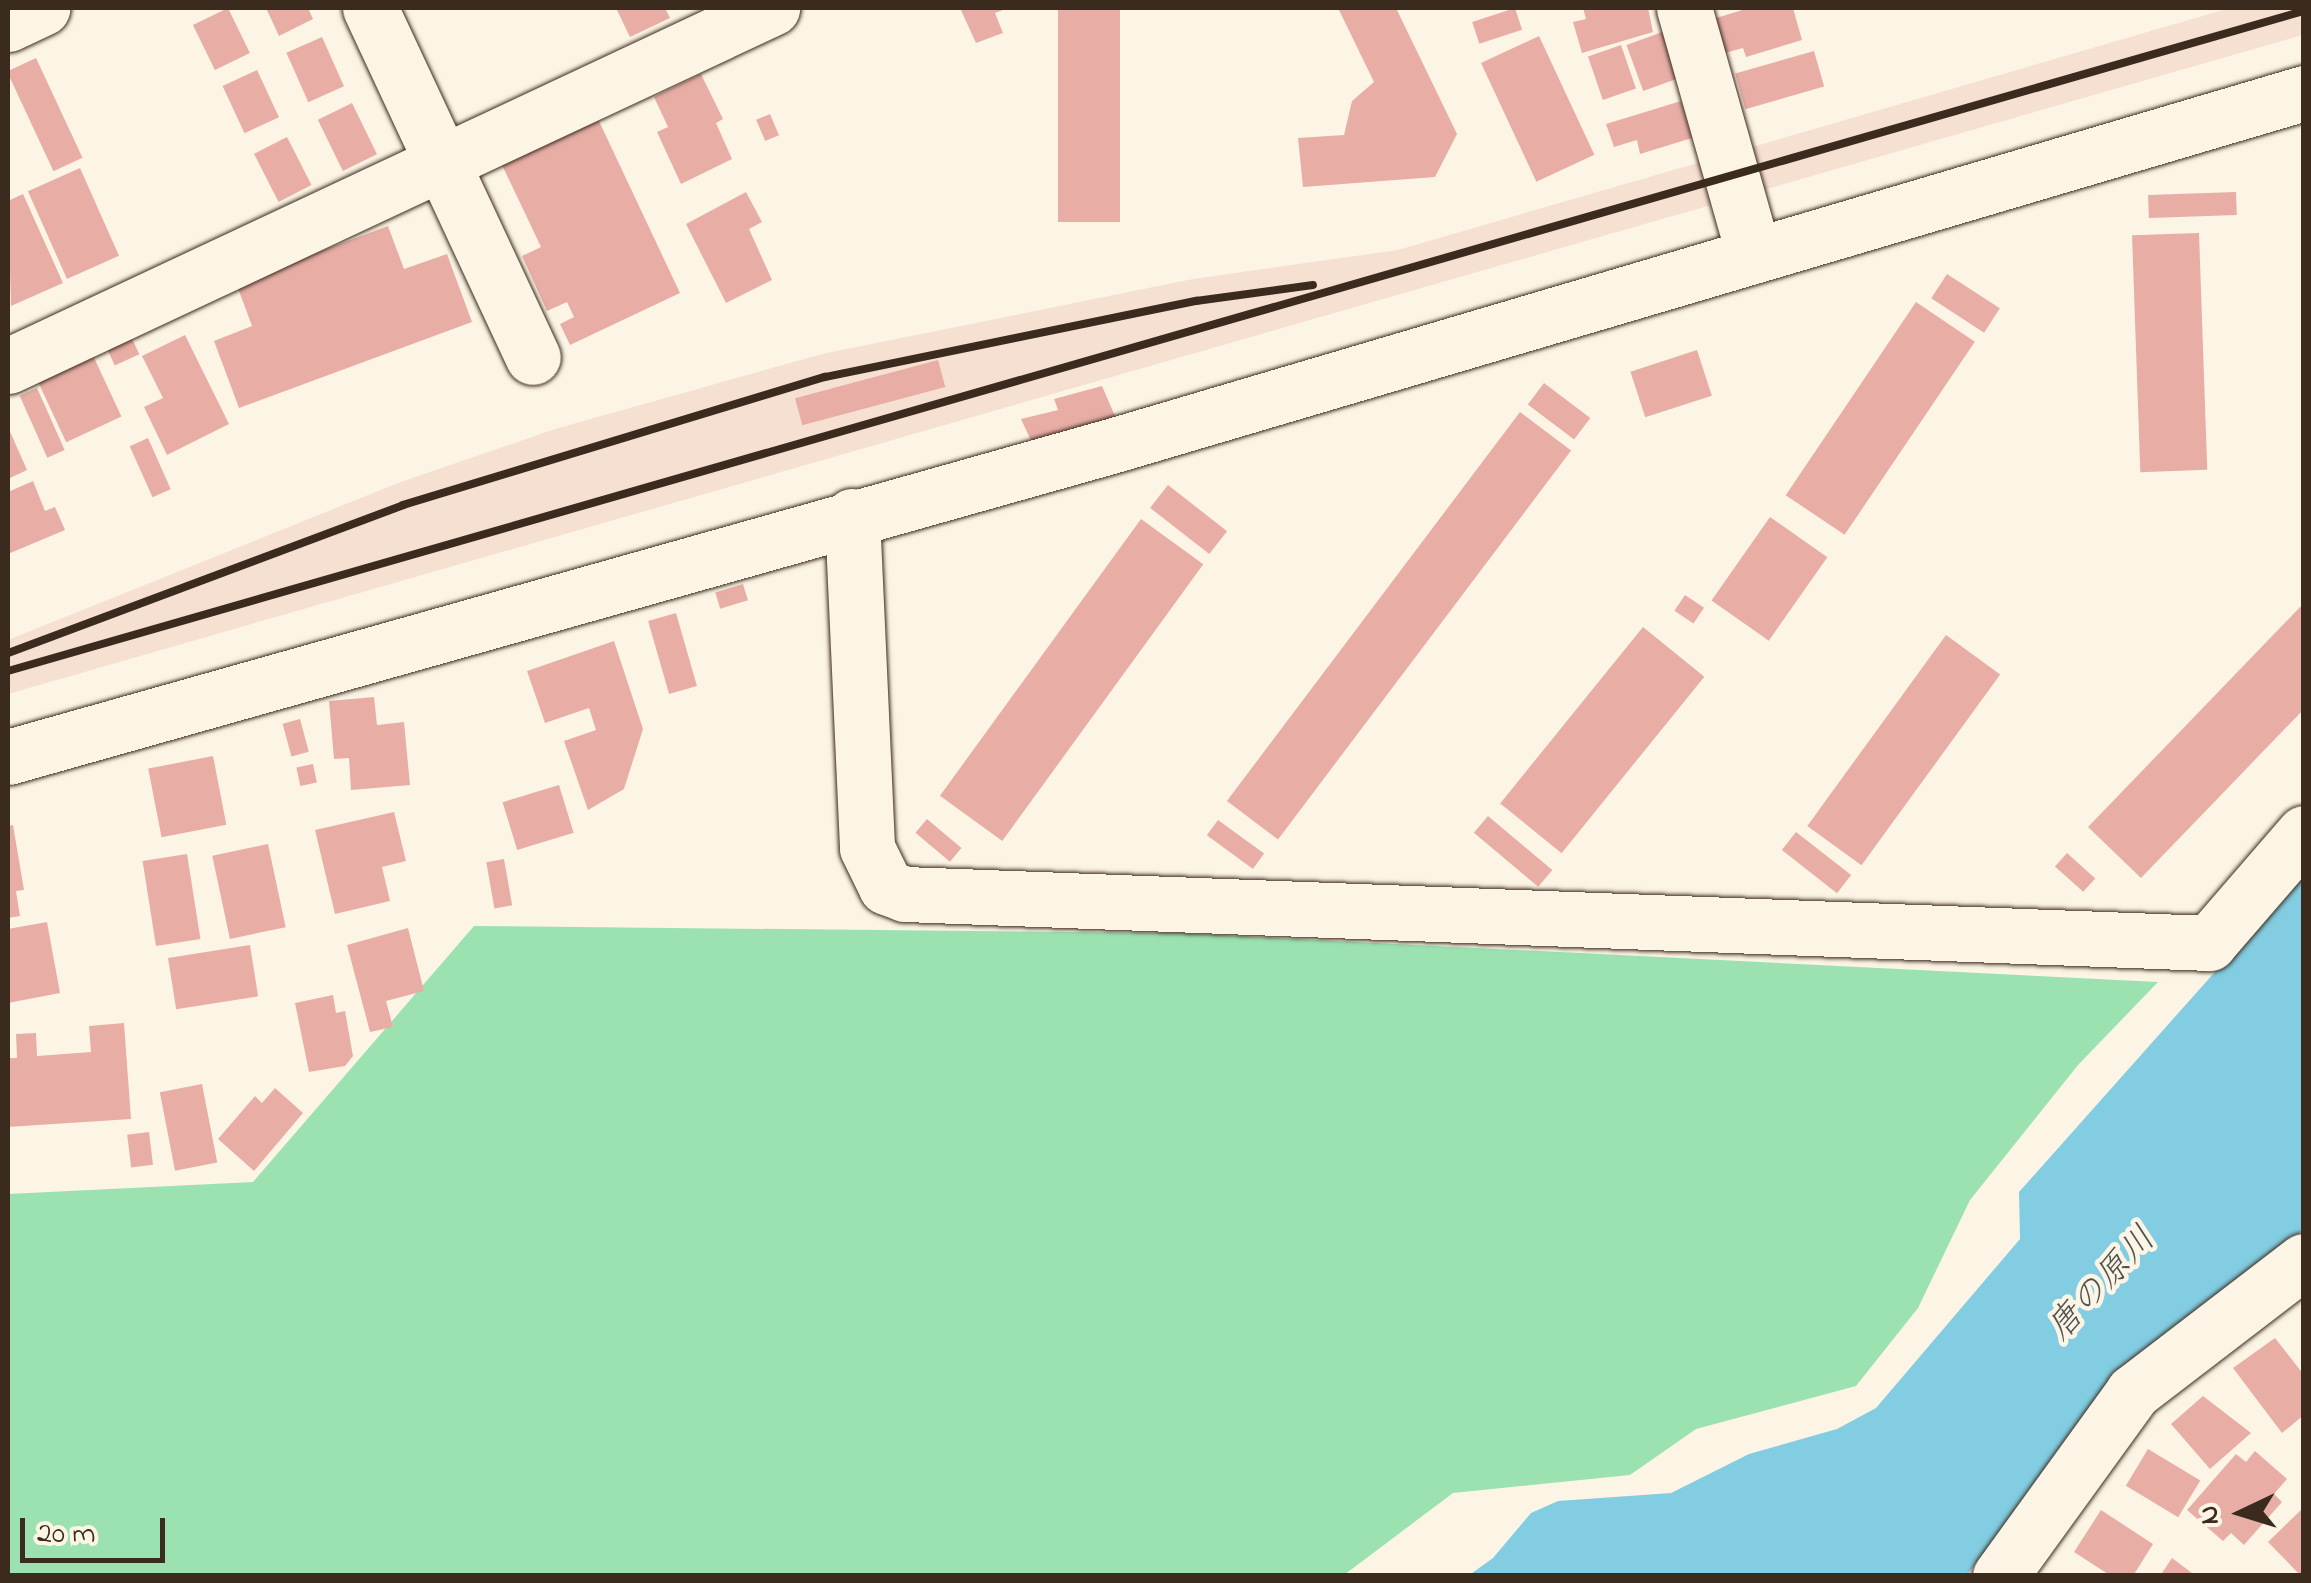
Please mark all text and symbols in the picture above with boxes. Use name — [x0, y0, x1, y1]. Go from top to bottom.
water label: 唐の原川 — [2040, 1219, 2166, 1351]
north arrow — [2191, 1463, 2291, 1563]
scale bar — [25, 1498, 170, 1560]
text: N — [2189, 1504, 2232, 1526]
text: 20 m — [37, 1513, 96, 1557]

